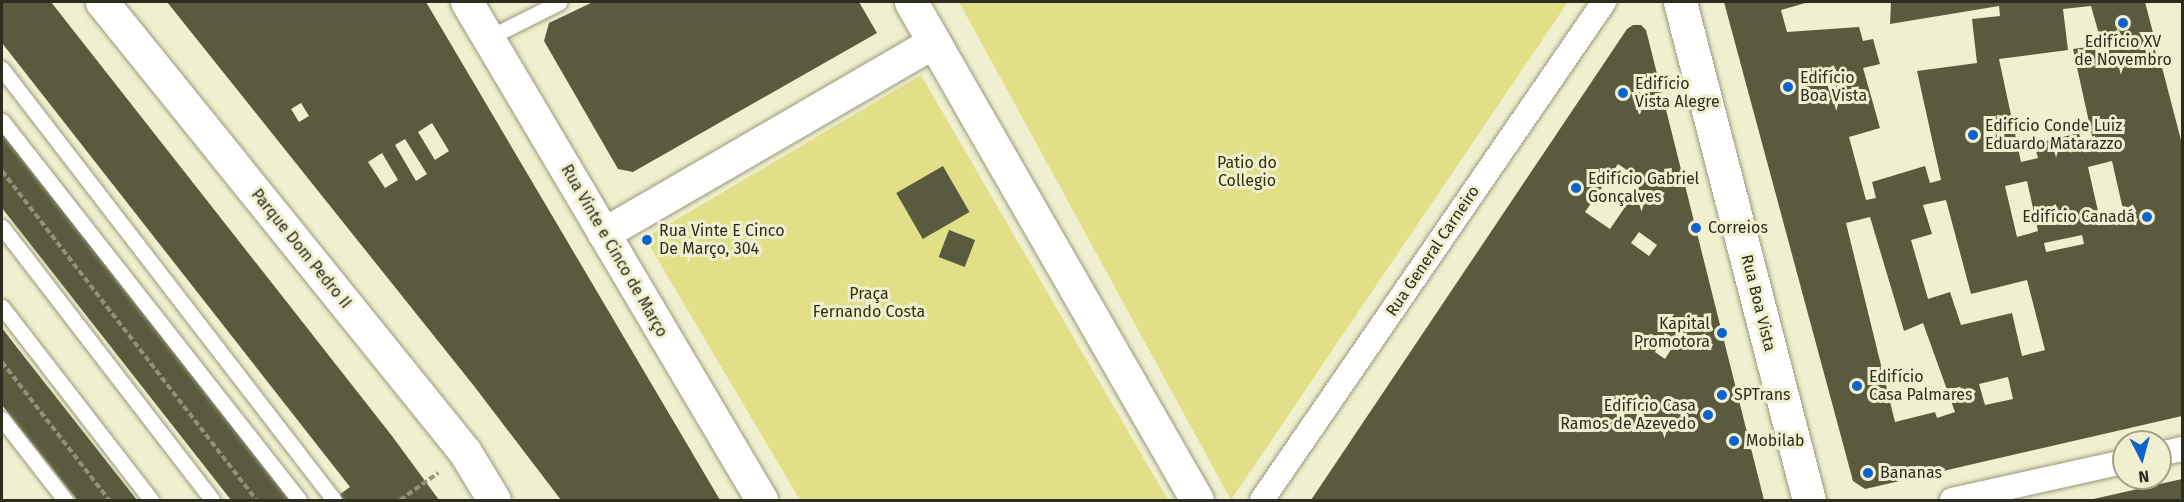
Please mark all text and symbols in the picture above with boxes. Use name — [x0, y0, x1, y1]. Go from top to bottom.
marker: Edifício XV de Novembro — [2116, 16, 2130, 30]
place label: Edifício XV de Novembro — [2074, 32, 2172, 70]
place label: Edifício Boa Vista — [1800, 68, 1867, 106]
place label: Edifício Vista Alegre — [1635, 74, 1720, 112]
marker: Edifício Boa Vista — [1781, 80, 1795, 94]
marker: Edifício Vista Alegre — [1616, 86, 1630, 100]
place label: Edifício Conde Luiz Eduardo Matarazzo — [1985, 116, 2123, 154]
marker: Edifício Conde Luiz Eduardo Matarazzo — [1966, 128, 1980, 142]
park label: Patio do Collegio — [1217, 153, 1277, 191]
street label: Rua Vinte e Cinco de Março — [557, 161, 671, 341]
place label: Edifício Gabriel Gonçalves — [1588, 169, 1699, 207]
marker: Edifício Gabriel Gonçalves — [1569, 181, 1583, 195]
street label: Rua General Carneiro — [1382, 182, 1484, 320]
street label: Parque Dom Pedro II — [247, 185, 355, 313]
place label: Edifício Canadá — [2022, 207, 2135, 227]
marker: Edifício Canadá — [2140, 210, 2154, 224]
place label: Correios — [1708, 218, 1768, 238]
place label: Rua Vinte E Cinco De Março, 304 — [659, 221, 785, 259]
marker: Correios — [1689, 221, 1703, 235]
marker: Rua Vinte E Cinco De Março, 304 — [640, 233, 654, 247]
street label: Rua Boa Vista — [1737, 253, 1779, 353]
park label: Praça Fernando Costa — [813, 284, 925, 322]
place label: Kapital Promotora — [1634, 314, 1710, 352]
marker: Kapital Promotora — [1715, 326, 1729, 340]
place label: Edifício Casa Palmares — [1869, 367, 1973, 405]
marker: Edifício Casa Palmares — [1850, 379, 1864, 393]
place label: SPTrans — [1734, 385, 1791, 405]
marker: SPTrans — [1715, 388, 1729, 402]
place label: Edifício Casa Ramos de Azevedo — [1560, 396, 1696, 434]
marker: Edifício Casa Ramos de Azevedo — [1701, 408, 1715, 422]
north arrow — [2112, 430, 2172, 490]
place label: Mobilab — [1746, 431, 1805, 451]
marker: Mobilab — [1727, 434, 1741, 448]
place label: Bananas — [1880, 463, 1942, 483]
marker: Bananas — [1861, 466, 1875, 480]
text: N — [2137, 466, 2150, 486]

